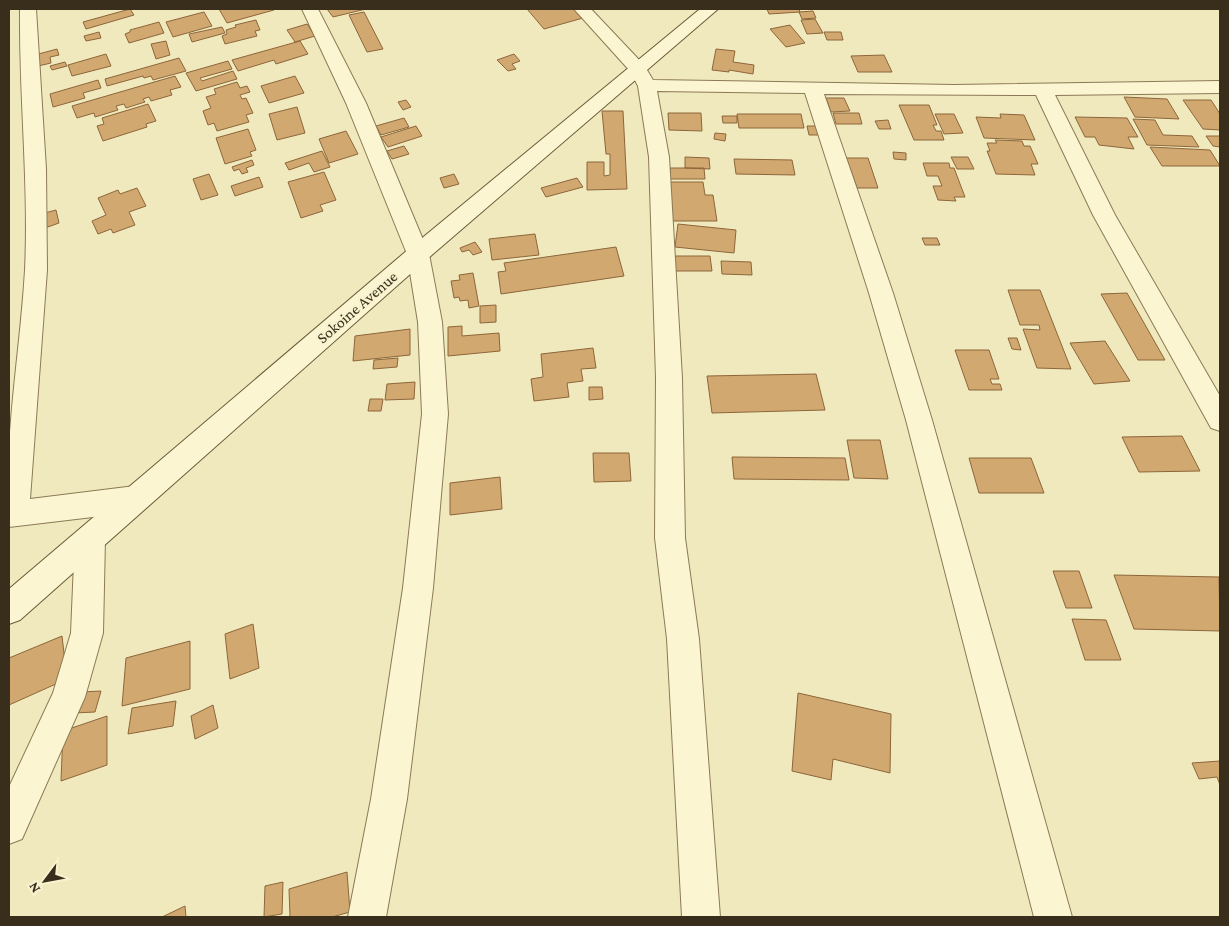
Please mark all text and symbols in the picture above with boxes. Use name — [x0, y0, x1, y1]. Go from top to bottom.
street label: Sokoine Avenue — [313, 268, 401, 346]
north arrow — [20, 856, 70, 906]
text: N — [24, 879, 43, 896]

